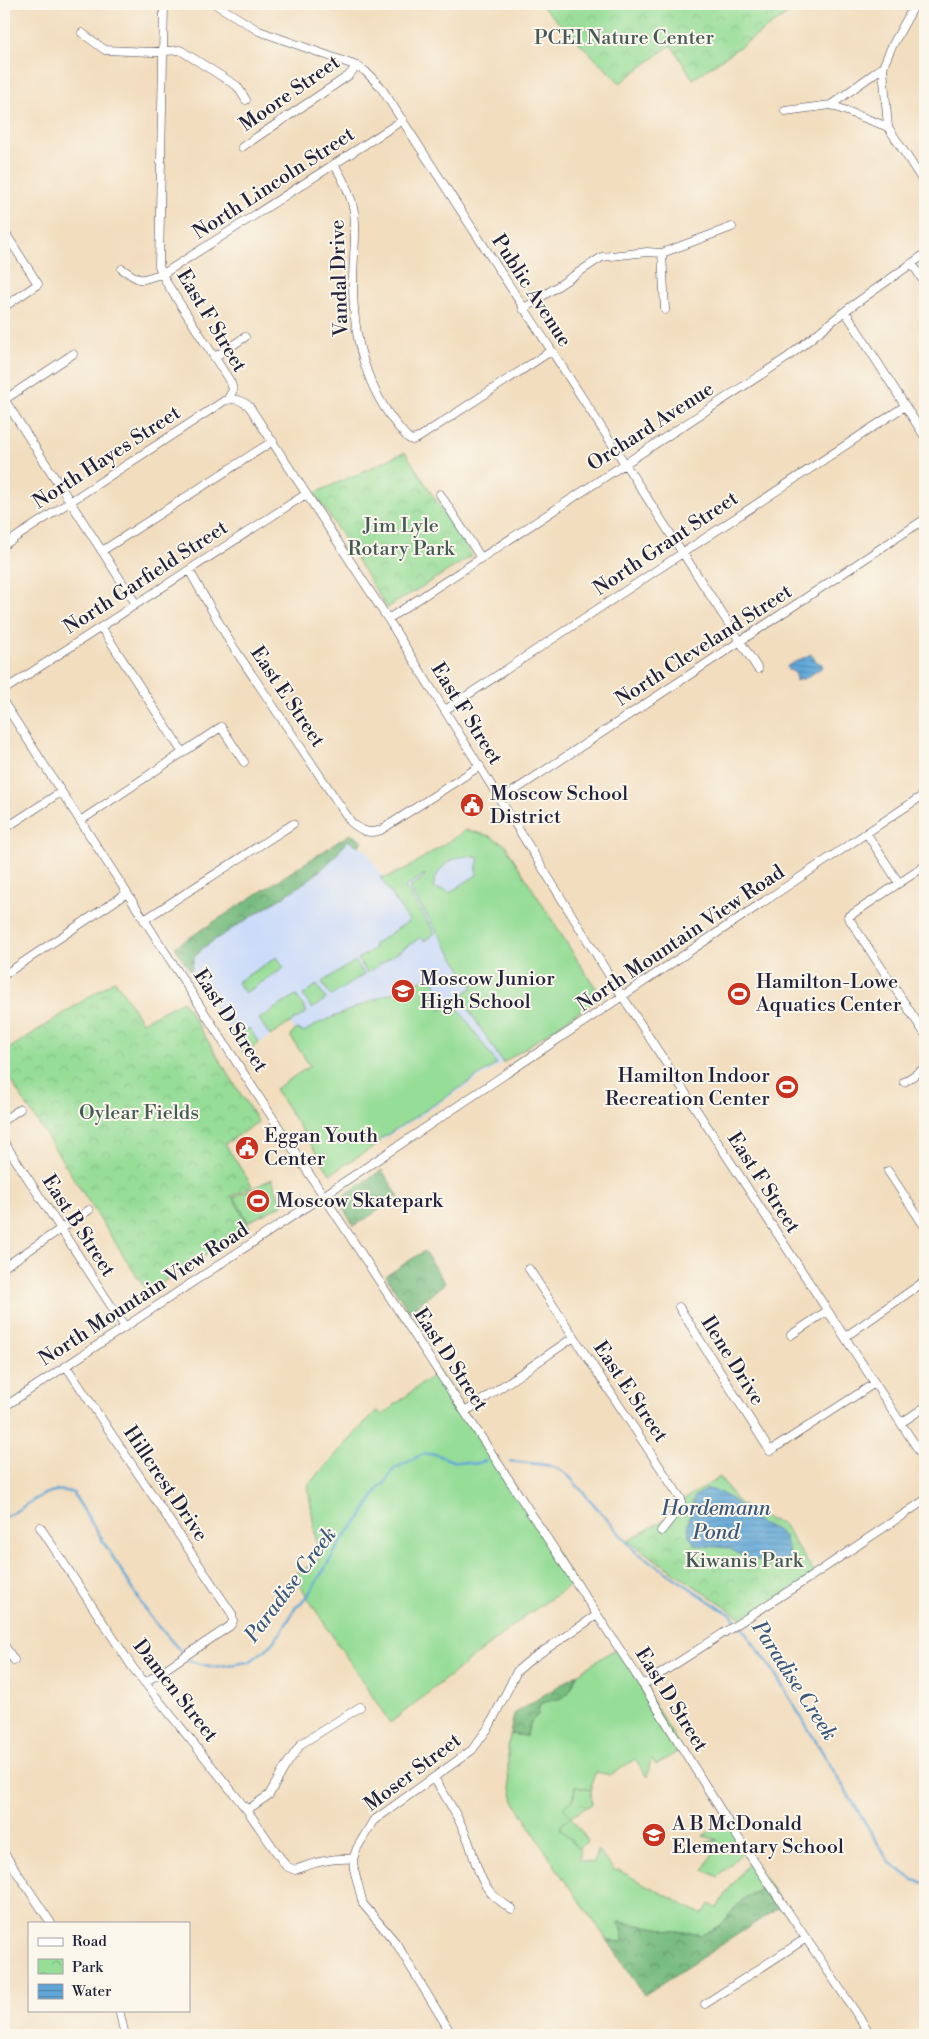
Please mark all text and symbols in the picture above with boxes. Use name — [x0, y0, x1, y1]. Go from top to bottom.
park label: PCEI Nature Center — [534, 26, 714, 51]
street label: Moore Street — [235, 50, 345, 138]
street label: North Lincoln Street — [188, 122, 360, 246]
street label: Vandal Drive — [325, 219, 355, 338]
street label: Public Avenue — [485, 230, 577, 352]
street label: East F Street — [170, 265, 252, 377]
street label: Orchard Avenue — [583, 377, 719, 477]
street label: North Hayes Street — [28, 401, 186, 515]
street label: North Grant Street — [589, 486, 743, 602]
park label: Jim Lyle Rotary Park — [347, 514, 456, 562]
street label: North Garfield Street — [59, 516, 233, 640]
street label: North Cleveland Street — [611, 580, 797, 712]
street label: East E Street — [244, 642, 330, 752]
street label: East F Street — [425, 658, 507, 770]
place label: Moscow School District — [490, 782, 628, 830]
public building icon: Moscow School District — [459, 792, 485, 818]
street label: North Mountain View Road — [572, 860, 790, 1018]
street label: East D Street — [187, 965, 273, 1077]
place label: Moscow Junior High School — [420, 967, 555, 1015]
place label: Hamilton-Lowe Aquatics Center — [755, 970, 902, 1018]
school or university icon: Moscow Junior High School — [390, 978, 416, 1004]
sports icon: Hamilton-Lowe Aquatics Center — [726, 981, 752, 1007]
place label: Hamilton Indoor Recreation Center — [605, 1064, 770, 1112]
sports icon: Hamilton Indoor Recreation Center — [774, 1074, 800, 1100]
park label: Oylear Fields — [79, 1101, 199, 1126]
place label: Eggan Youth Center — [264, 1124, 378, 1172]
street label: East F Street — [721, 1128, 805, 1238]
public building icon: Eggan Youth Center — [234, 1135, 260, 1161]
street label: East B Street — [36, 1170, 120, 1282]
sports icon: Moscow Skatepark — [245, 1188, 271, 1214]
place label: Moscow Skatepark — [276, 1189, 444, 1214]
street label: North Mountain View Road — [34, 1217, 254, 1372]
street label: East D Street — [407, 1304, 493, 1416]
street label: Ilene Drive — [695, 1312, 769, 1410]
street label: East E Street — [587, 1337, 673, 1447]
street label: Hillcrest Drive — [117, 1421, 213, 1547]
water label: Hordemann Pond — [660, 1496, 771, 1546]
water label: Paradise Creek — [239, 1522, 343, 1648]
park label: Kiwanis Park — [685, 1549, 805, 1574]
water label: Paradise Creek — [745, 1615, 842, 1746]
street label: Damen Street — [127, 1635, 223, 1747]
street label: East D Street — [629, 1643, 713, 1757]
street label: Moser Street — [360, 1728, 466, 1818]
place label: A B McDonald Elementary School — [671, 1812, 844, 1860]
school or university icon: A B McDonald Elementary School — [641, 1822, 667, 1848]
legend — [28, 1922, 190, 2012]
text: Road — [72, 1932, 107, 1951]
text: Park — [72, 1958, 104, 1977]
text: Water — [71, 1982, 112, 2001]

